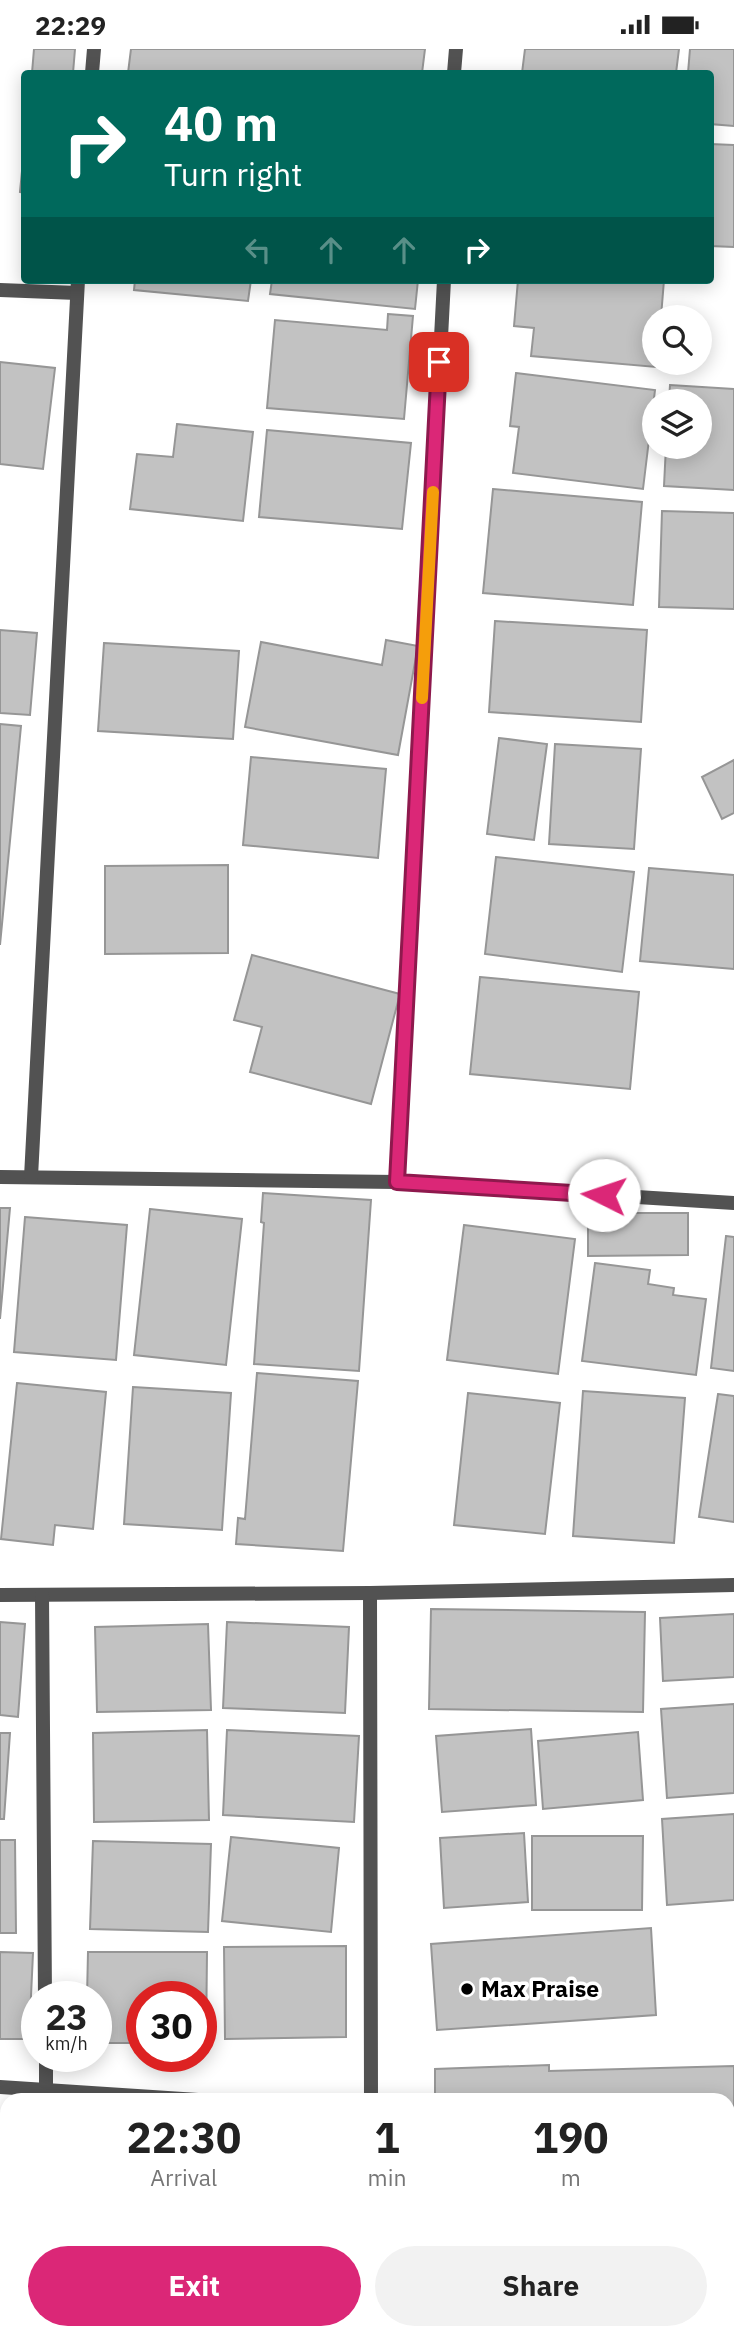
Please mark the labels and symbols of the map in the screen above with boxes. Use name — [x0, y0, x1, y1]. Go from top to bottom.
pin — [409, 332, 469, 392]
position arrow — [567, 1158, 641, 1232]
place label: Max Praise — [481, 1973, 599, 2003]
speed limit sign: 30 — [126, 1981, 217, 2072]
marker: Max Praise — [459, 1981, 475, 1997]

